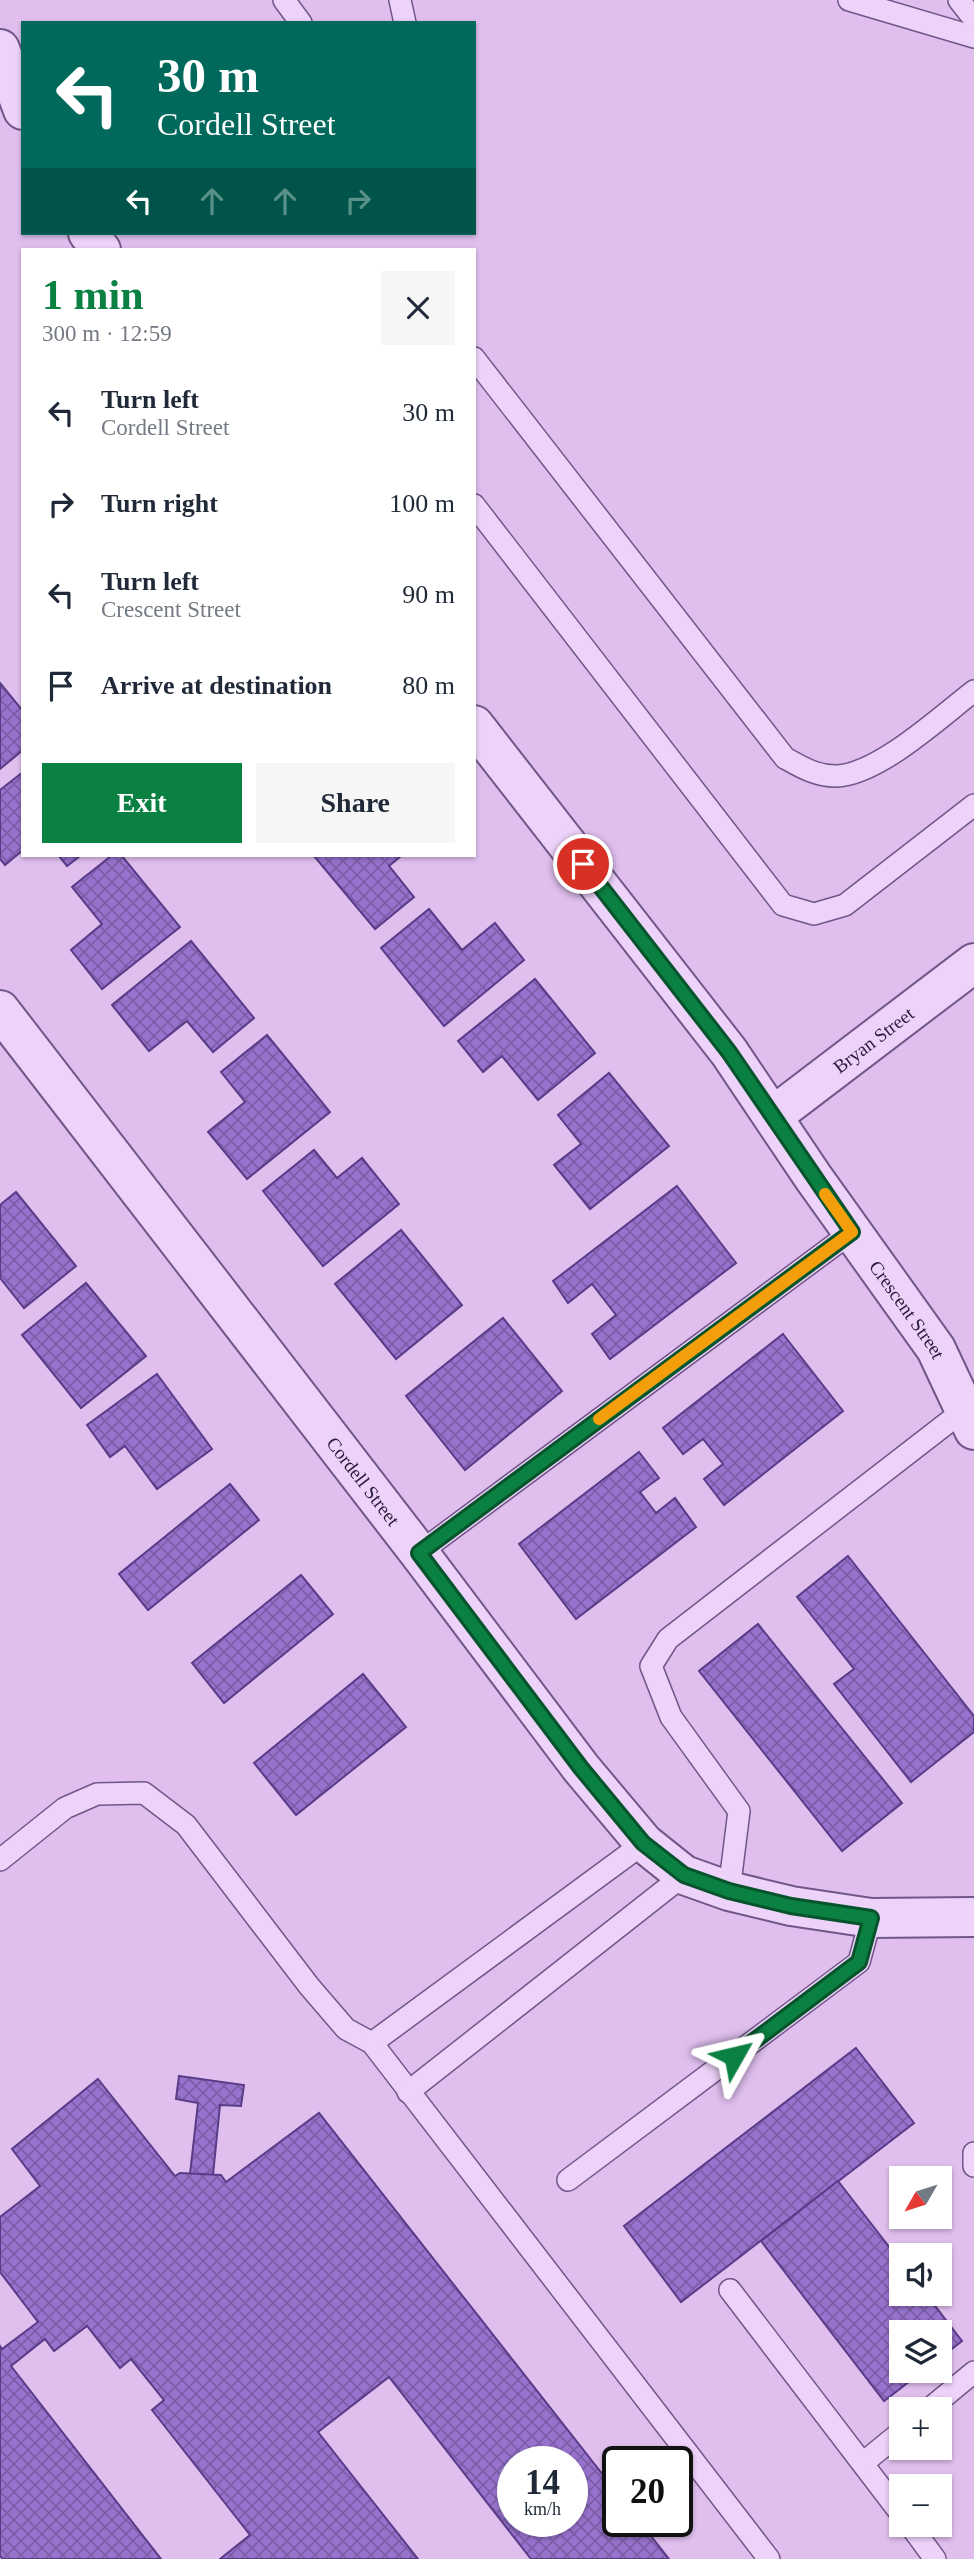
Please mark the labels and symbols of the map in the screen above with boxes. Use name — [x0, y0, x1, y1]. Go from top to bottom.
pin — [553, 834, 613, 894]
street label: Bryan Street — [829, 1002, 918, 1077]
street label: Crescent Street — [865, 1256, 950, 1362]
street label: Cordell Street — [323, 1433, 405, 1530]
position arrow — [697, 2019, 771, 2093]
north arrow — [889, 2166, 952, 2230]
speed limit sign: 20 — [602, 2446, 693, 2537]

